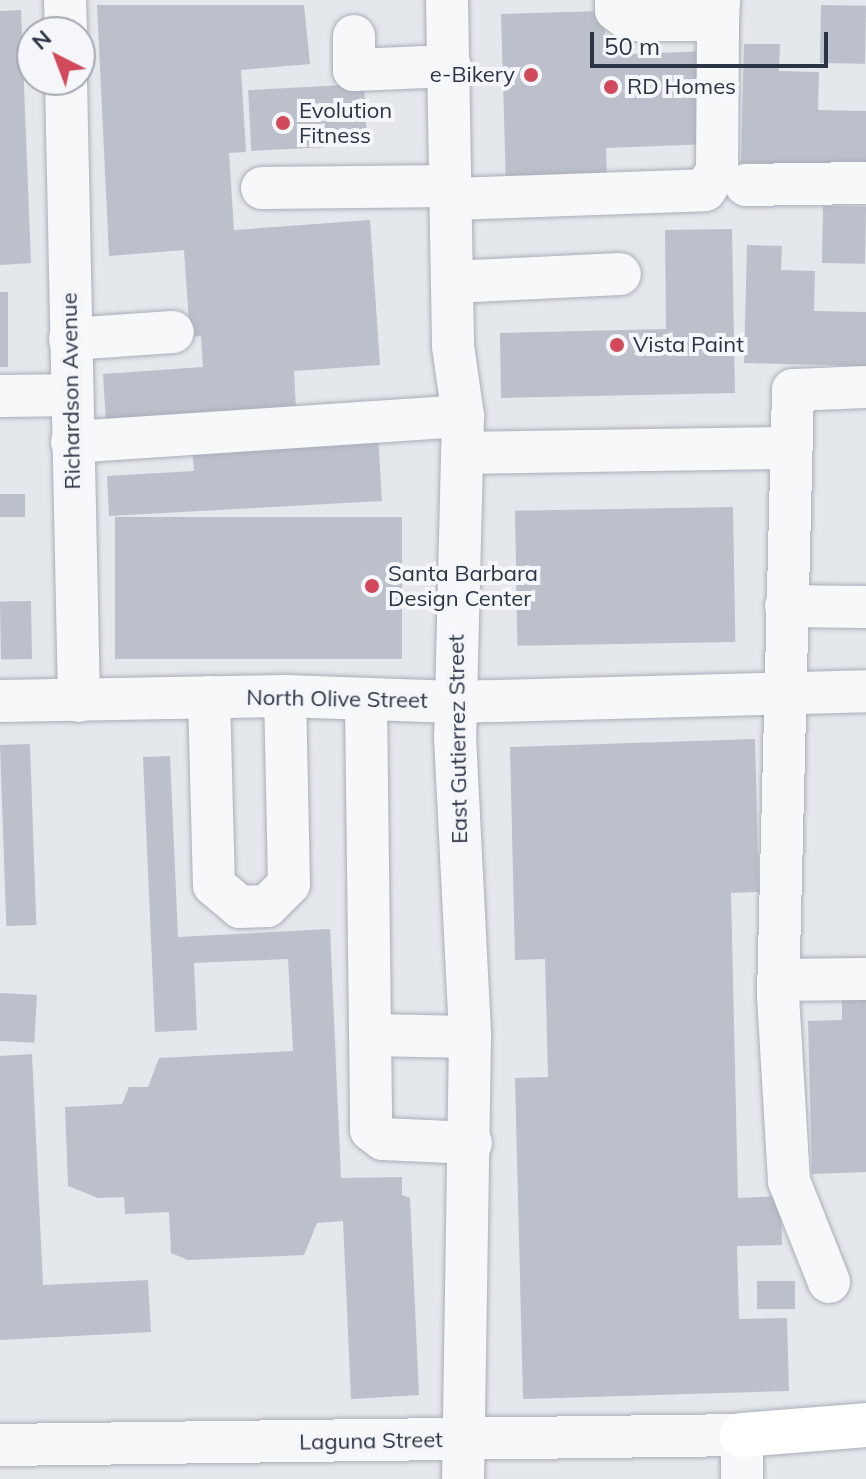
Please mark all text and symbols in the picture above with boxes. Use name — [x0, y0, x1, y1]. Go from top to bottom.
north arrow — [16, 16, 96, 96]
scale bar — [594, 16, 832, 66]
text: N — [26, 24, 57, 56]
text: 50 m — [604, 31, 660, 61]
place label: e-Bikery — [430, 62, 515, 88]
marker: e-Bikery — [522, 66, 540, 84]
place label: RD Homes — [627, 74, 736, 100]
marker: RD Homes — [602, 78, 620, 96]
place label: Evolution Fitness — [299, 97, 392, 148]
marker: Evolution Fitness — [274, 114, 292, 132]
street label: Richardson Avenue — [56, 292, 86, 490]
place label: Vista Paint — [633, 332, 744, 358]
marker: Vista Paint — [608, 336, 626, 354]
place label: Santa Barbara Design Center — [388, 560, 538, 612]
marker: Santa Barbara Design Center — [363, 577, 381, 595]
street label: East Gutierrez Street — [443, 634, 473, 844]
street label: North Olive Street — [246, 684, 428, 714]
street label: Laguna Street — [299, 1427, 443, 1455]

